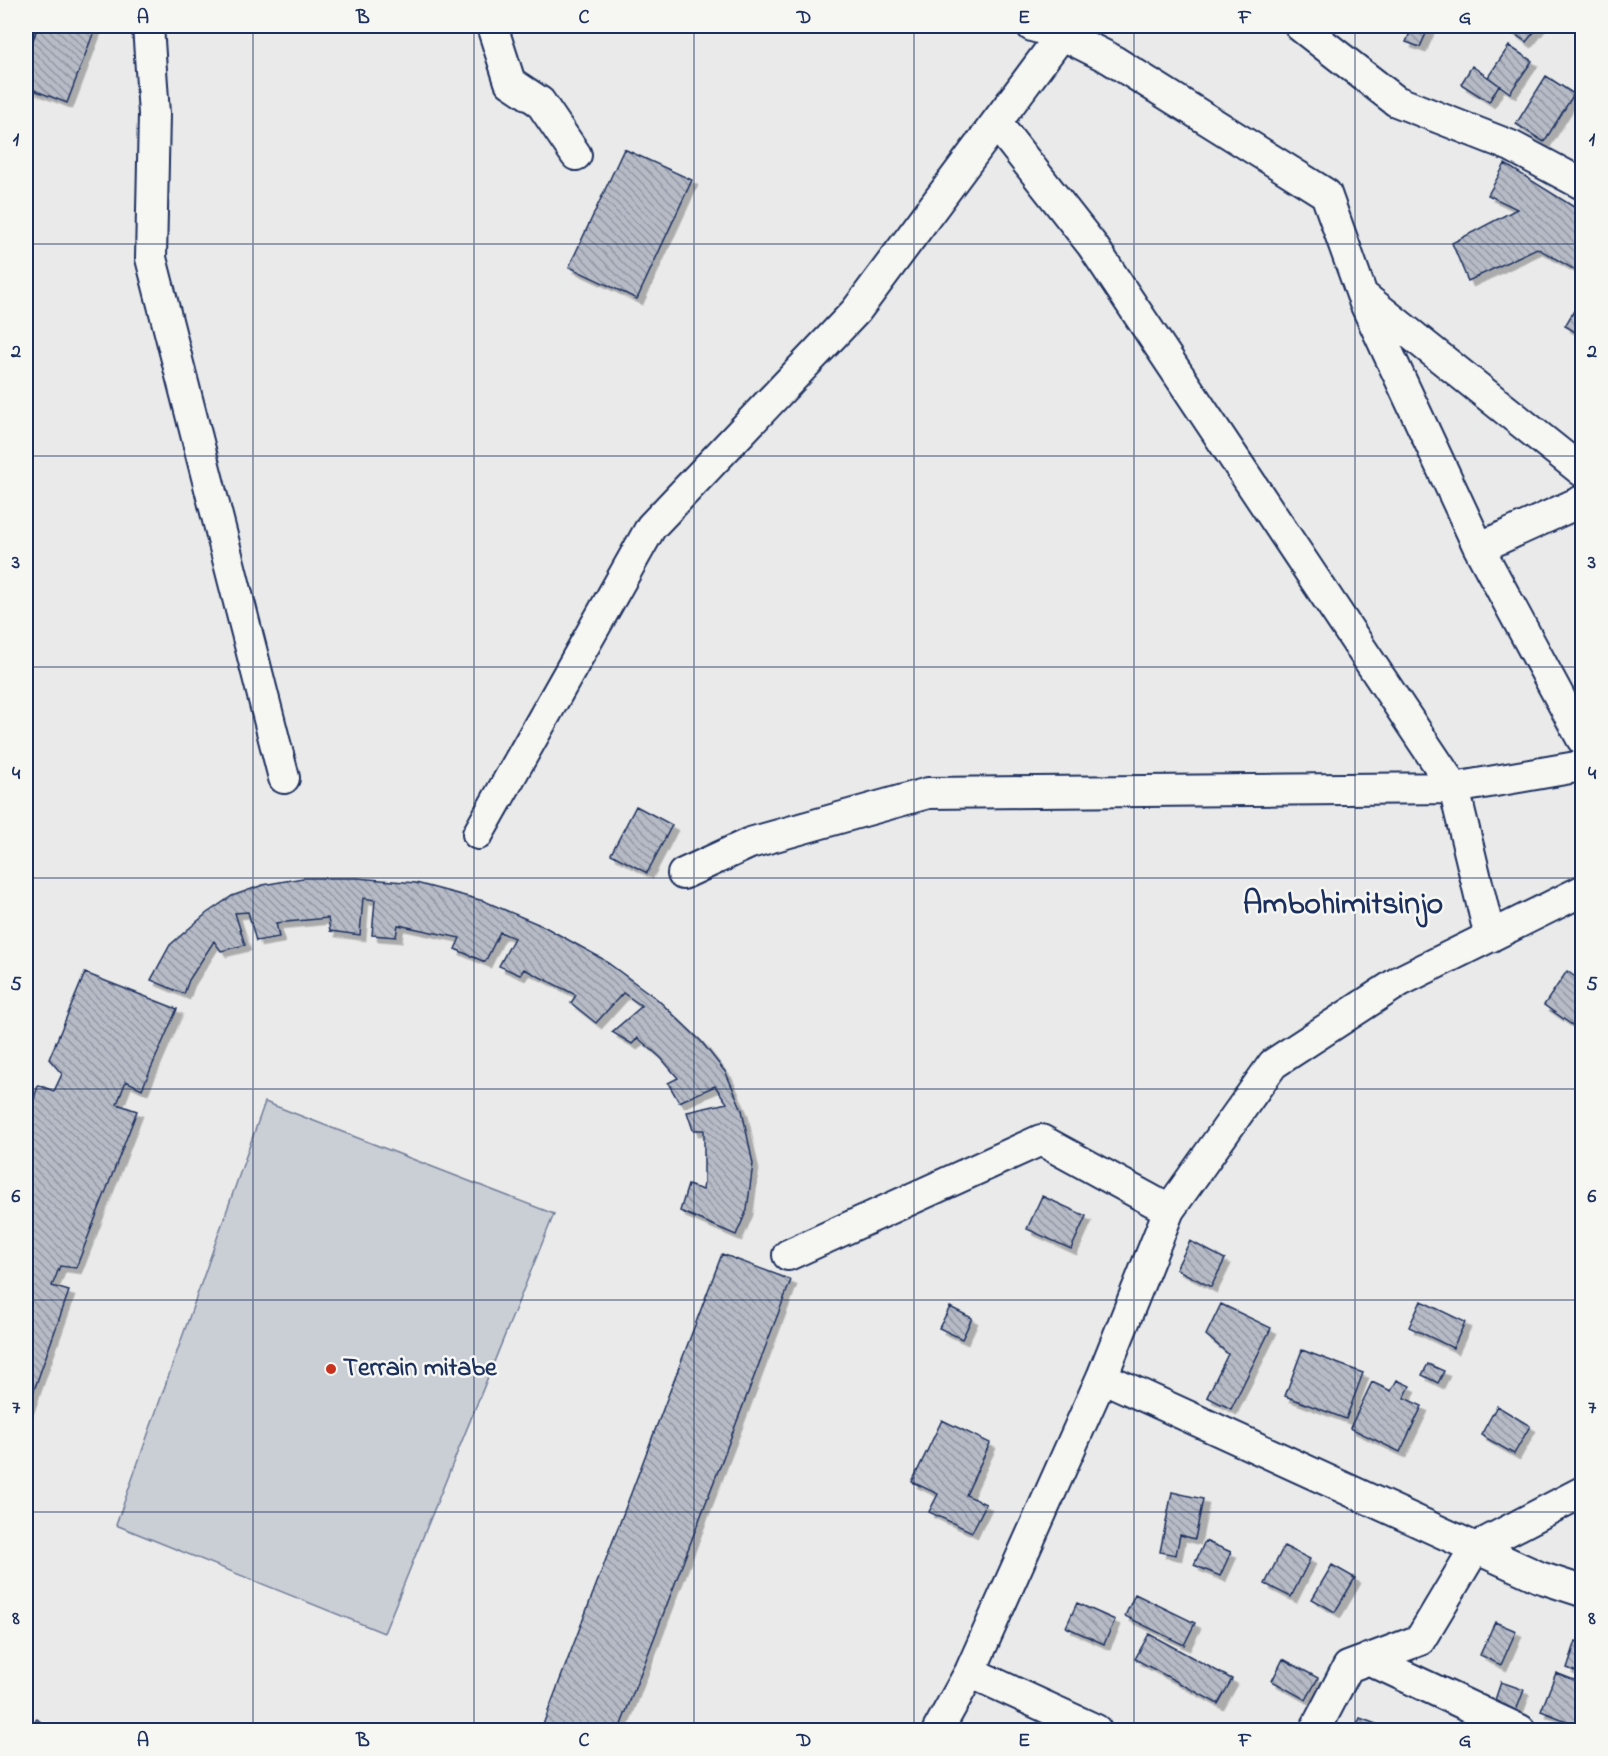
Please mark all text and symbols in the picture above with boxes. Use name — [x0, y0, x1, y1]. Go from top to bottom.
text: A — [137, 4, 149, 33]
text: B — [355, 4, 370, 33]
text: C — [579, 4, 590, 33]
text: D — [796, 4, 811, 33]
text: E — [1018, 4, 1030, 33]
text: F — [1238, 4, 1252, 33]
text: G — [1459, 4, 1472, 33]
text: 1 — [13, 126, 20, 155]
text: 1 — [1589, 126, 1596, 155]
text: 2 — [10, 338, 21, 367]
text: 2 — [1586, 338, 1597, 367]
text: 3 — [11, 549, 20, 578]
text: 3 — [1587, 549, 1596, 578]
text: 4 — [12, 760, 21, 789]
text: 4 — [1588, 760, 1597, 789]
district label: Ambohimitsinjo — [1243, 882, 1443, 929]
text: 5 — [10, 971, 22, 1000]
text: 5 — [1586, 971, 1598, 1000]
text: 6 — [12, 1183, 21, 1212]
text: 6 — [1588, 1183, 1597, 1212]
place label: Terrain mitabe — [343, 1350, 498, 1388]
marker: Terrain mitabe — [324, 1362, 338, 1376]
text: 7 — [12, 1394, 21, 1423]
text: 7 — [1588, 1394, 1597, 1423]
text: 8 — [11, 1605, 20, 1634]
text: 8 — [1587, 1605, 1596, 1634]
text: A — [137, 1727, 149, 1756]
text: B — [355, 1727, 370, 1756]
text: C — [579, 1727, 590, 1756]
text: D — [796, 1727, 811, 1756]
text: E — [1018, 1727, 1030, 1756]
text: F — [1238, 1727, 1252, 1756]
text: G — [1459, 1727, 1472, 1756]

